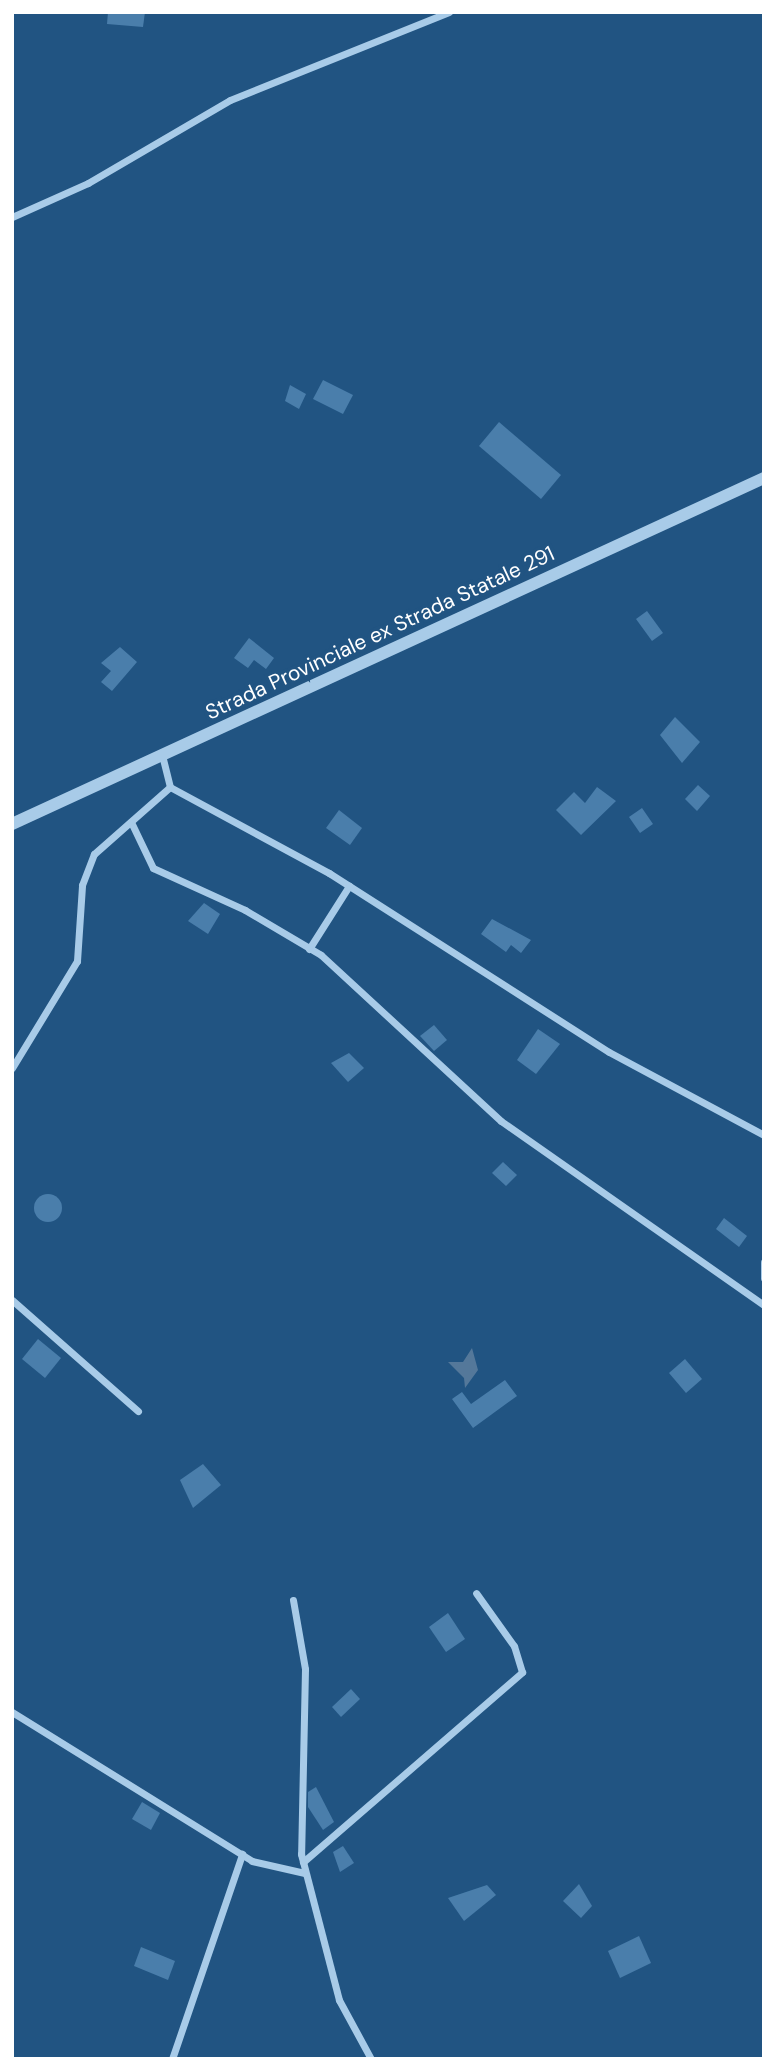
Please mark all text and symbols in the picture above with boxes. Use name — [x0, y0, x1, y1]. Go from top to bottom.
street label: Strada Provinciale ex Strada Statale 291 — [202, 541, 558, 725]

